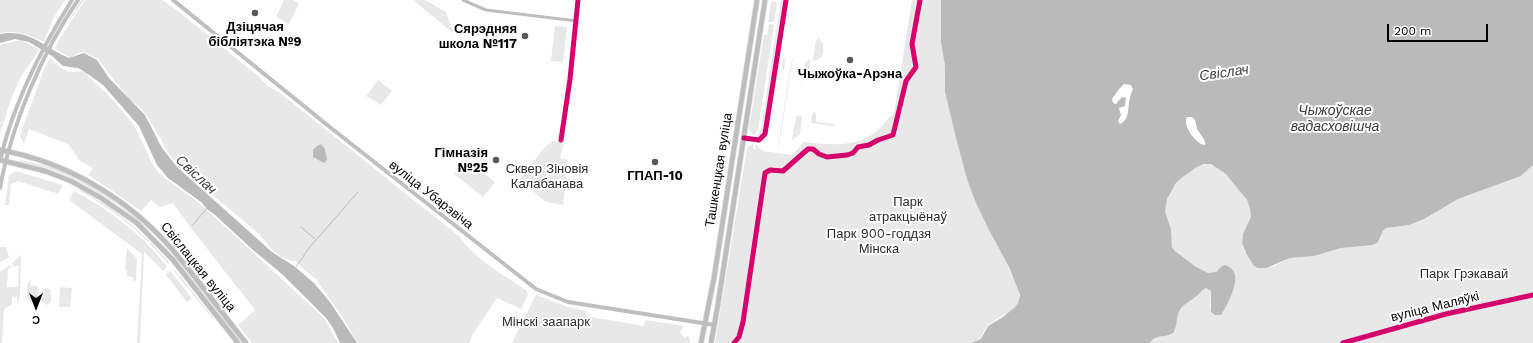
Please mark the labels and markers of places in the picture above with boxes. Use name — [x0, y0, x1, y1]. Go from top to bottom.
marker: Дзіцячая бібліятэка №9 — [250, 8, 260, 18]
place label: Дзіцячая бібліятэка №9 — [209, 19, 301, 50]
place label: Сярэдняя школа №117 — [439, 21, 517, 52]
marker: Сярэдняя школа №117 — [520, 31, 530, 41]
marker: Чыжоўка-Арэна — [845, 55, 855, 65]
place label: Чыжоўка-Арэна — [798, 66, 902, 82]
place label: Гімназія №25 — [435, 145, 488, 176]
marker: Гімназія №25 — [491, 155, 501, 165]
marker: ГПАП-10 — [650, 157, 660, 167]
place label: ГПАП-10 — [627, 168, 683, 184]

